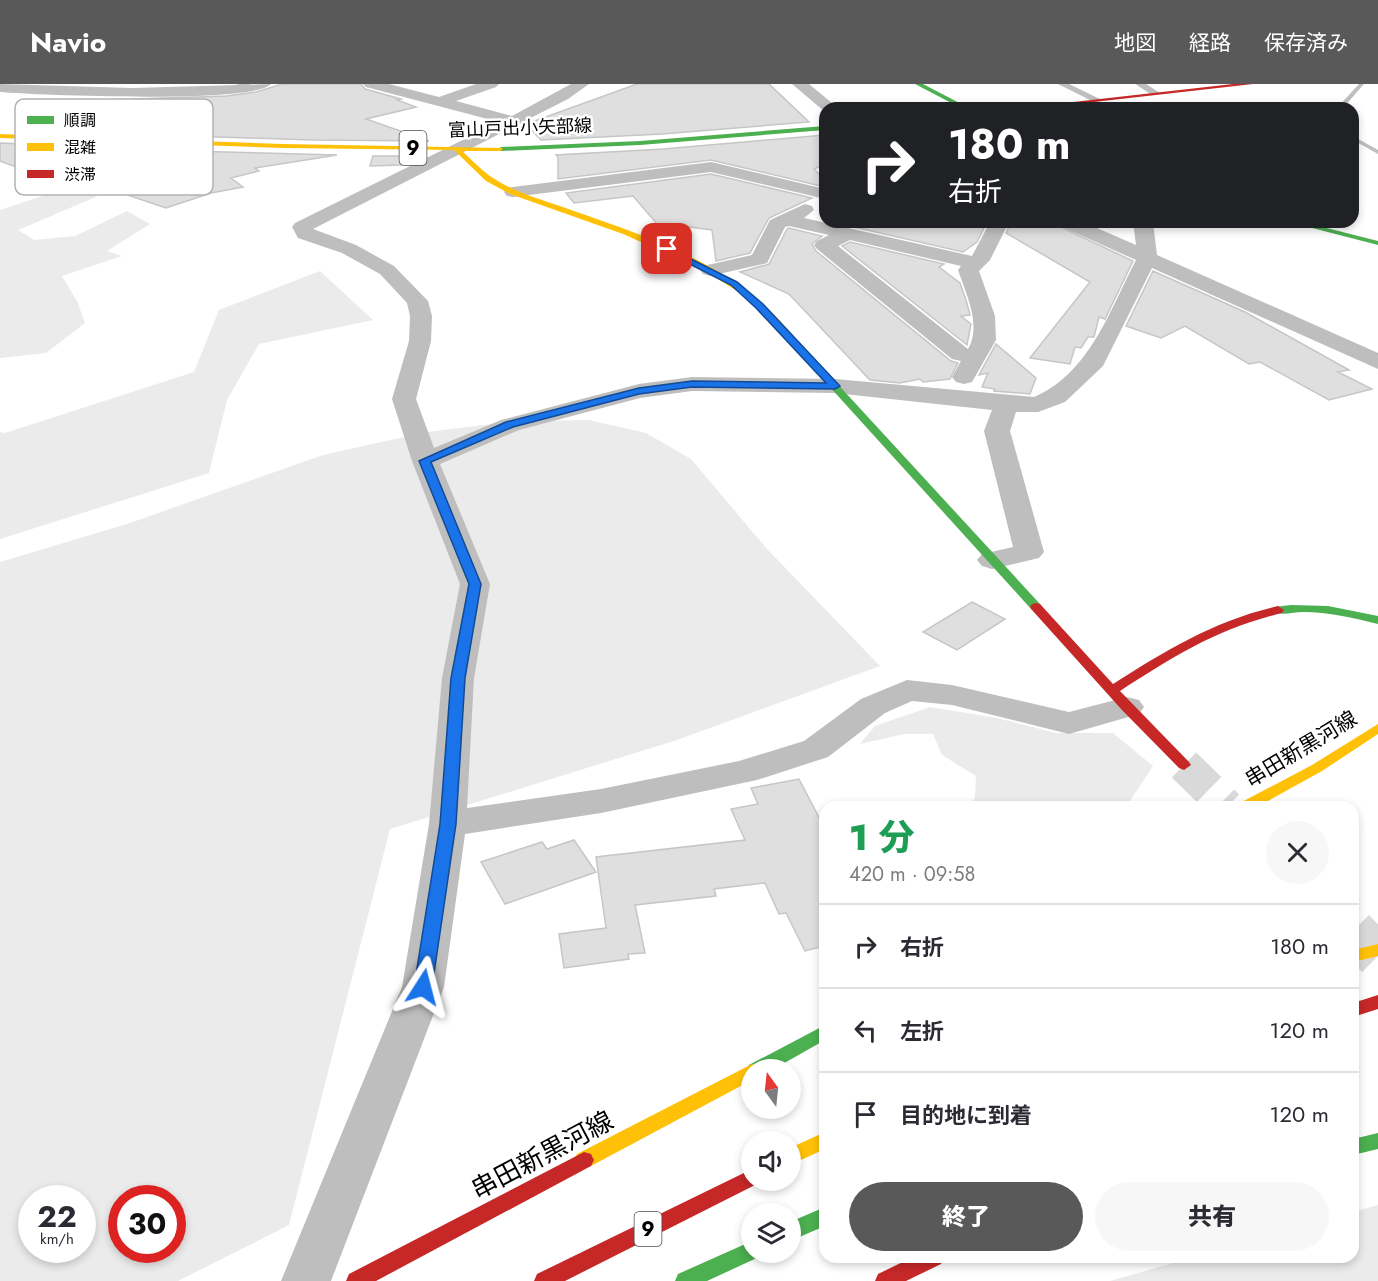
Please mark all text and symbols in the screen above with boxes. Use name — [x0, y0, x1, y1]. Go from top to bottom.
text: Navio — [30, 22, 106, 63]
text: 地図 — [1114, 28, 1156, 58]
text: 経路 — [1189, 28, 1231, 58]
text: 保存済み — [1264, 28, 1348, 58]
legend — [15, 99, 213, 195]
text: 順調 — [64, 109, 96, 132]
street label: 富山戸出小矢部線 — [448, 112, 592, 144]
text: 180 m — [948, 114, 1071, 175]
icon: right — [849, 126, 927, 204]
road number: 9 — [400, 131, 426, 165]
text: 混雑 — [64, 136, 96, 159]
text: 渋滞 — [64, 163, 96, 186]
text: 右折 — [948, 172, 1002, 211]
pin — [641, 223, 692, 274]
icon: arrive — [650, 232, 683, 265]
street label: 串田新黒河線 — [1239, 704, 1363, 794]
text: 1 分 — [849, 811, 915, 863]
button: close — [1266, 821, 1329, 884]
text: 420 m · 09:58 — [849, 860, 975, 889]
icon: right — [849, 930, 882, 963]
text: 180 m — [1270, 930, 1329, 962]
text: 右折 — [900, 931, 944, 963]
position arrow — [391, 955, 455, 1019]
icon: left — [849, 1014, 882, 1047]
text: 120 m — [1270, 1014, 1329, 1046]
text: 左折 — [900, 1015, 944, 1047]
north arrow — [741, 1059, 801, 1119]
map controls — [741, 1059, 801, 1263]
icon: arrive — [849, 1098, 882, 1131]
text: 120 m — [1270, 1098, 1329, 1130]
text: 目的地に到着 — [900, 1099, 1032, 1131]
street label: 串田新黒河線 — [464, 1102, 620, 1208]
button: sound — [741, 1131, 801, 1191]
button: 終了 — [849, 1182, 1083, 1251]
button: 共有 — [1095, 1182, 1329, 1251]
speed limit sign: 30 — [108, 1185, 186, 1263]
text: 22 — [37, 1195, 77, 1238]
button: layers — [741, 1203, 801, 1263]
road number: 9 — [634, 1212, 662, 1246]
text: km/h — [40, 1228, 74, 1250]

